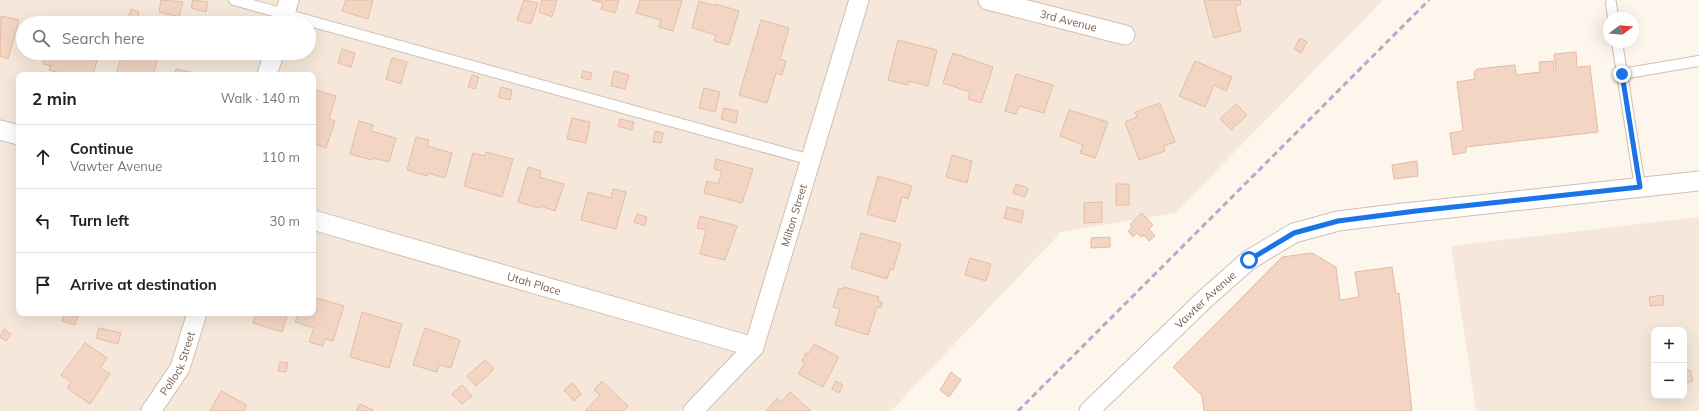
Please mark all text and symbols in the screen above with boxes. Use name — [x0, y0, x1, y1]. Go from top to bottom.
street label: 3rd Avenue — [1038, 7, 1098, 35]
north arrow — [1603, 12, 1639, 48]
search box — [16, 16, 316, 60]
icon: search — [30, 27, 52, 49]
text: Search here — [62, 29, 144, 48]
route end — [1613, 65, 1631, 83]
text: 2 min — [32, 88, 77, 109]
text: Walk · 140 m — [221, 90, 300, 106]
text: Continue — [70, 139, 133, 158]
icon: ahead — [32, 146, 54, 168]
text: 110 m — [262, 149, 300, 165]
text: Vawter Avenue — [70, 158, 162, 174]
street label: Milton Street — [778, 182, 810, 248]
icon: left — [32, 210, 54, 232]
text: Turn left — [70, 211, 129, 230]
text: 30 m — [270, 213, 300, 229]
route start — [1240, 251, 1258, 269]
street label: Vawter Avenue — [1172, 268, 1239, 331]
street label: Utah Place — [505, 269, 563, 298]
icon: arrive — [32, 274, 54, 296]
text: Arrive at destination — [70, 275, 217, 294]
map controls — [1651, 327, 1687, 399]
button: + — [1651, 327, 1687, 363]
street label: Pollock Street — [157, 330, 198, 398]
button: − — [1651, 363, 1687, 399]

